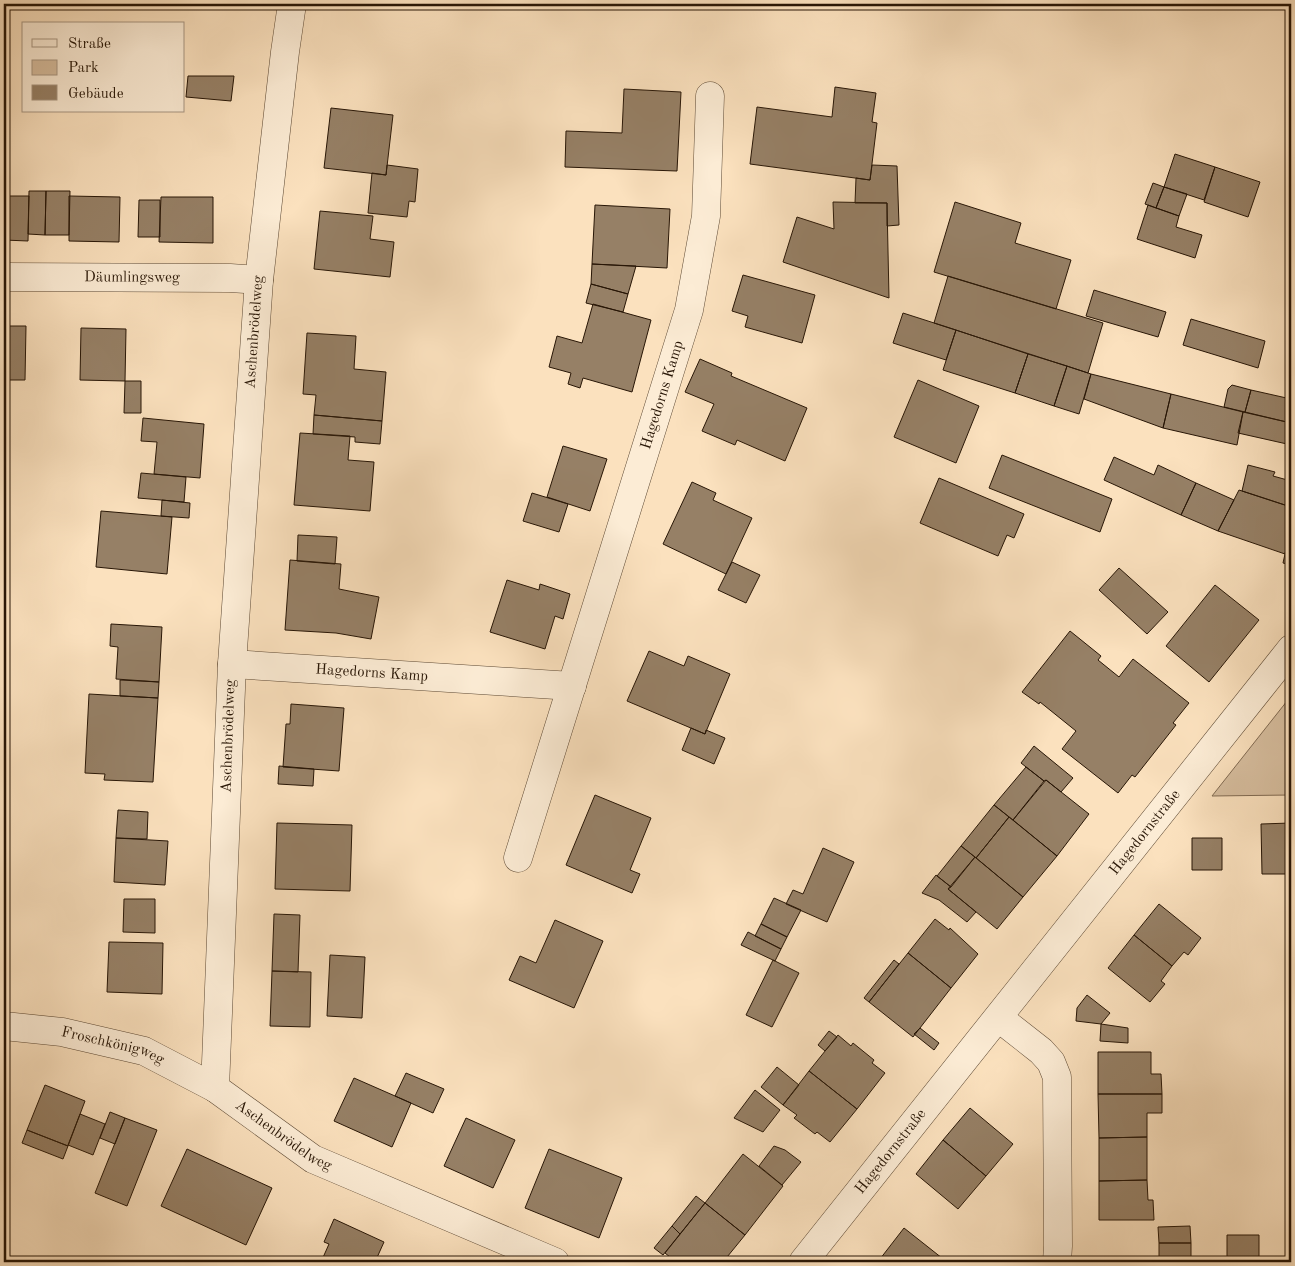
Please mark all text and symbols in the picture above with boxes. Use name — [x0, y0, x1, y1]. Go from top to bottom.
legend — [22, 22, 185, 112]
text: Straße — [68, 37, 111, 52]
text: Park — [68, 61, 99, 76]
text: Gebäude — [68, 87, 124, 102]
street label: Däumlingsweg — [84, 270, 180, 285]
street label: Aschenbrödelweg — [244, 275, 266, 389]
street label: Hagedorns Kamp — [638, 339, 687, 451]
street label: Hagedorns Kamp — [315, 662, 429, 684]
street label: Aschenbrödelweg — [220, 679, 238, 793]
street label: Hagedornstraße — [1107, 787, 1183, 878]
street label: Froschkönigweg — [60, 1025, 167, 1068]
street label: Aschenbrödelweg — [232, 1098, 334, 1174]
street label: Hagedornstraße — [853, 1106, 929, 1197]

